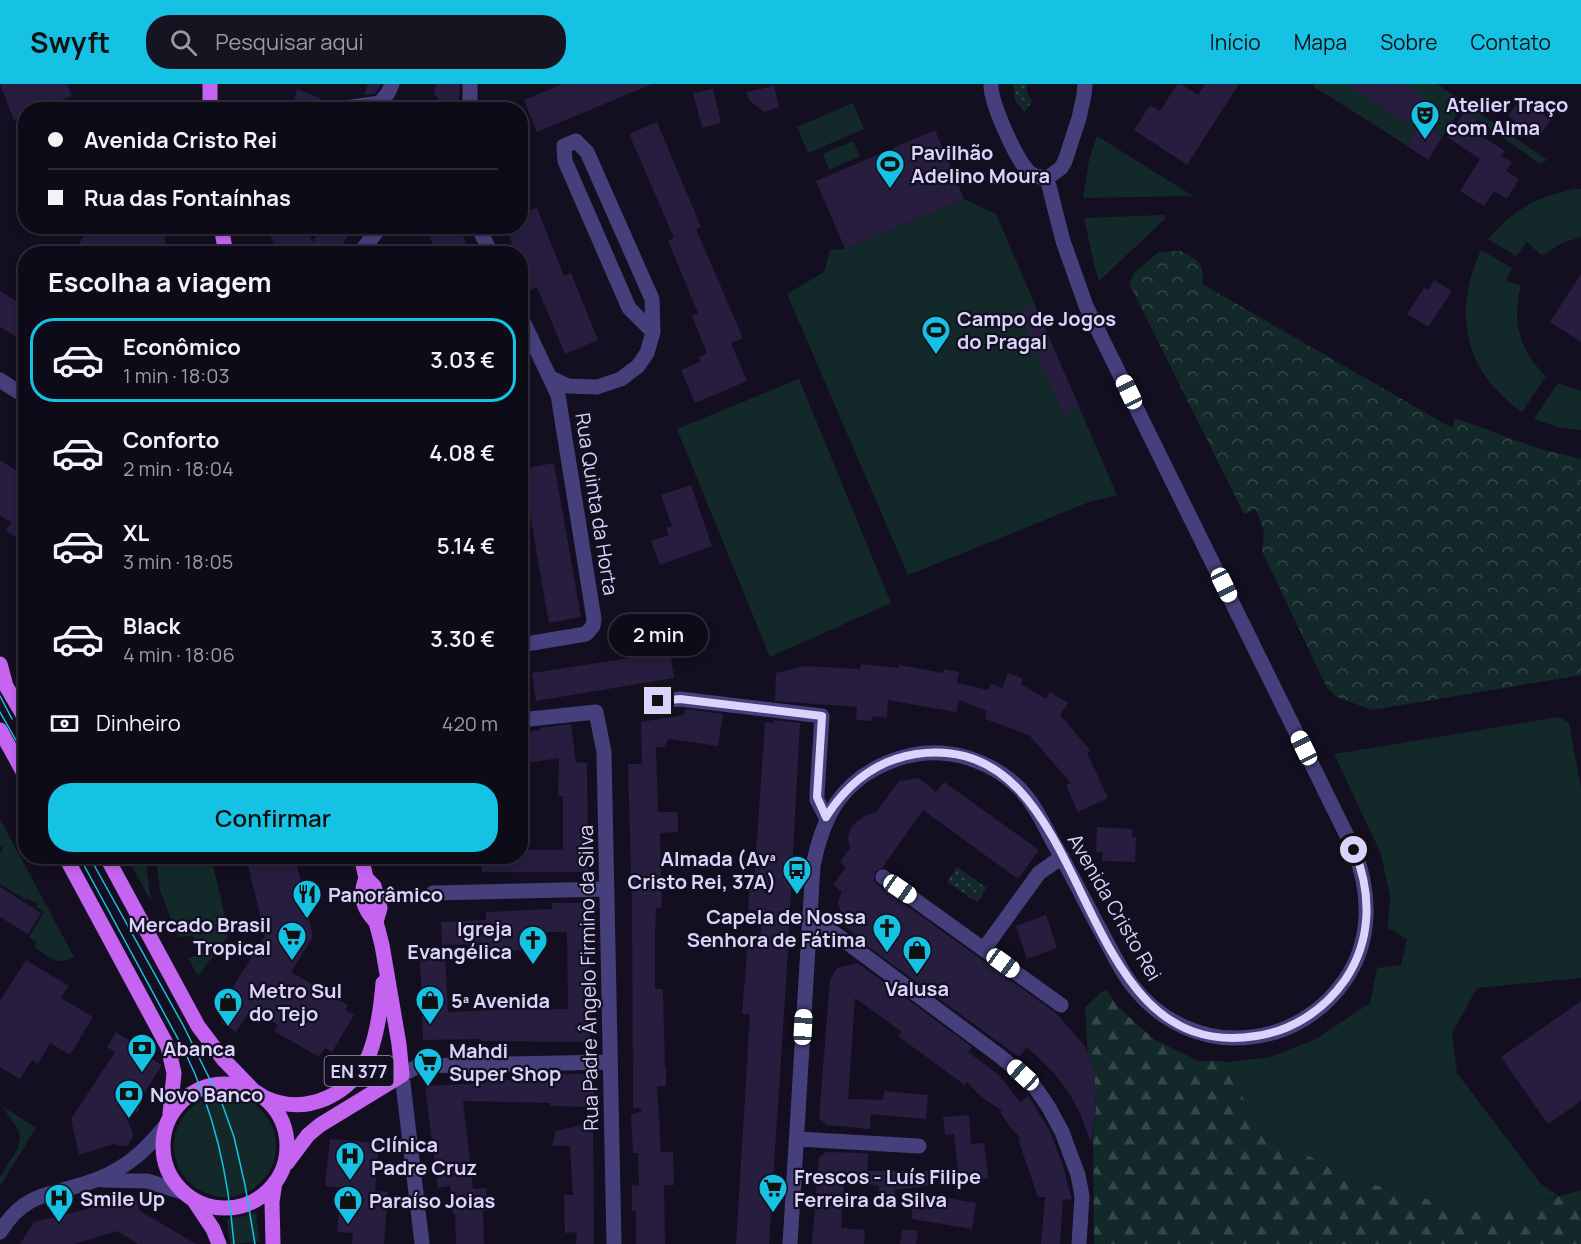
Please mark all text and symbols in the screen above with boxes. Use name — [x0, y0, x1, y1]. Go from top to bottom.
search box — [146, 15, 566, 69]
text: Swyft — [30, 23, 110, 61]
icon: search — [167, 26, 200, 59]
text: Pesquisar aqui — [215, 27, 364, 57]
text: Início — [1210, 28, 1261, 56]
text: Mapa — [1294, 28, 1347, 56]
text: Sobre — [1380, 28, 1438, 56]
text: Contato — [1471, 28, 1551, 56]
place label: Atelier Traço com Alma — [1446, 91, 1568, 141]
theatre icon: Atelier Traço com Alma — [1409, 99, 1441, 141]
text: Avenida Cristo Rei — [84, 125, 277, 155]
place label: Pavilhão Adelino Moura — [911, 139, 1050, 189]
sports icon: Pavilhão Adelino Moura — [874, 148, 906, 190]
text: Rua das Fontaínhas — [84, 183, 291, 213]
text: Escolha a viagem — [48, 263, 271, 300]
place label: Campo de Jogos do Pragal — [957, 305, 1116, 355]
sports icon: Campo de Jogos do Pragal — [920, 314, 952, 356]
text: Econômico — [123, 332, 241, 362]
icon: car — [51, 333, 105, 387]
text: 3.03 € — [430, 345, 495, 375]
text: 1 min · 18:03 — [123, 362, 230, 389]
car — [1113, 372, 1145, 412]
street label: Rua Quinta da Horta — [569, 411, 625, 597]
text: Conforto — [123, 425, 219, 455]
icon: car — [51, 426, 105, 480]
text: 4.08 € — [429, 438, 495, 468]
text: 2 min · 18:04 — [123, 455, 234, 482]
text: XL — [123, 518, 149, 548]
icon: car — [51, 519, 105, 573]
text: 5.14 € — [437, 531, 495, 561]
text: 3 min · 18:05 — [123, 548, 233, 575]
car — [1208, 565, 1240, 605]
text: Black — [123, 611, 180, 641]
icon: car — [51, 612, 105, 666]
callout: 2 min — [608, 614, 708, 656]
text: 2 min — [633, 621, 684, 648]
text: 3.30 € — [430, 624, 495, 654]
text: 4 min · 18:06 — [123, 641, 235, 668]
route end — [644, 687, 671, 714]
icon: cash — [48, 707, 81, 740]
text: Dinheiro — [96, 708, 181, 738]
text: 420 m — [442, 710, 498, 737]
car — [1288, 728, 1320, 768]
button: Confirmar — [48, 783, 498, 852]
street label: Rua Padre Ângelo Firmino da Silva — [572, 825, 604, 1131]
street label: Avenida Cristo Rei — [1062, 829, 1168, 985]
route start — [1340, 836, 1367, 863]
place label: Almada (Avª Cristo Rei, 37A) — [627, 845, 776, 895]
bus stop icon: Almada (Avª Cristo Rei, 37A) — [781, 854, 813, 896]
car — [880, 871, 920, 907]
restaurant icon: Panorâmico — [291, 878, 323, 920]
place label: Panorâmico — [328, 881, 443, 908]
place label: Capela de Nossa Senhora de Fátima — [687, 903, 866, 953]
place label: Mercado Brasil Tropical — [129, 911, 271, 961]
church icon: Capela de Nossa Senhora de Fátima — [871, 912, 903, 954]
place label: Igreja Evangélica — [407, 915, 512, 965]
supermarket icon: Mercado Brasil Tropical — [276, 920, 308, 962]
church icon: Igreja Evangélica — [517, 924, 549, 966]
shop icon: Valusa — [901, 934, 933, 976]
car — [983, 945, 1023, 981]
place label: Valusa — [885, 975, 949, 1002]
place label: Metro Sul do Tejo — [249, 977, 342, 1027]
shop icon: 5ª Avenida — [414, 984, 446, 1026]
shop icon: Metro Sul do Tejo — [212, 986, 244, 1028]
place label: 5ª Avenida — [451, 987, 550, 1014]
car — [793, 1009, 813, 1045]
bank icon: Abanca — [126, 1032, 158, 1074]
place label: Abanca — [163, 1035, 235, 1062]
place label: Mahdi Super Shop — [449, 1037, 561, 1087]
supermarket icon: Mahdi Super Shop — [412, 1046, 444, 1088]
road number: EN 377 — [324, 1056, 394, 1086]
car — [1004, 1056, 1042, 1094]
bank icon: Novo Banco — [113, 1078, 145, 1120]
place label: Novo Banco — [150, 1081, 263, 1108]
place label: Clínica Padre Cruz — [371, 1131, 477, 1181]
hospital icon: Clínica Padre Cruz — [334, 1140, 366, 1182]
place label: Frescos - Luís Filipe Ferreira da Silva — [794, 1163, 981, 1213]
supermarket icon: Frescos - Luís Filipe Ferreira da Silva — [757, 1172, 789, 1214]
hospital icon: Smile Up — [43, 1182, 75, 1224]
shop icon: Paraíso Joias — [332, 1184, 364, 1226]
place label: Smile Up — [80, 1185, 165, 1212]
place label: Paraíso Joias — [369, 1187, 496, 1214]

